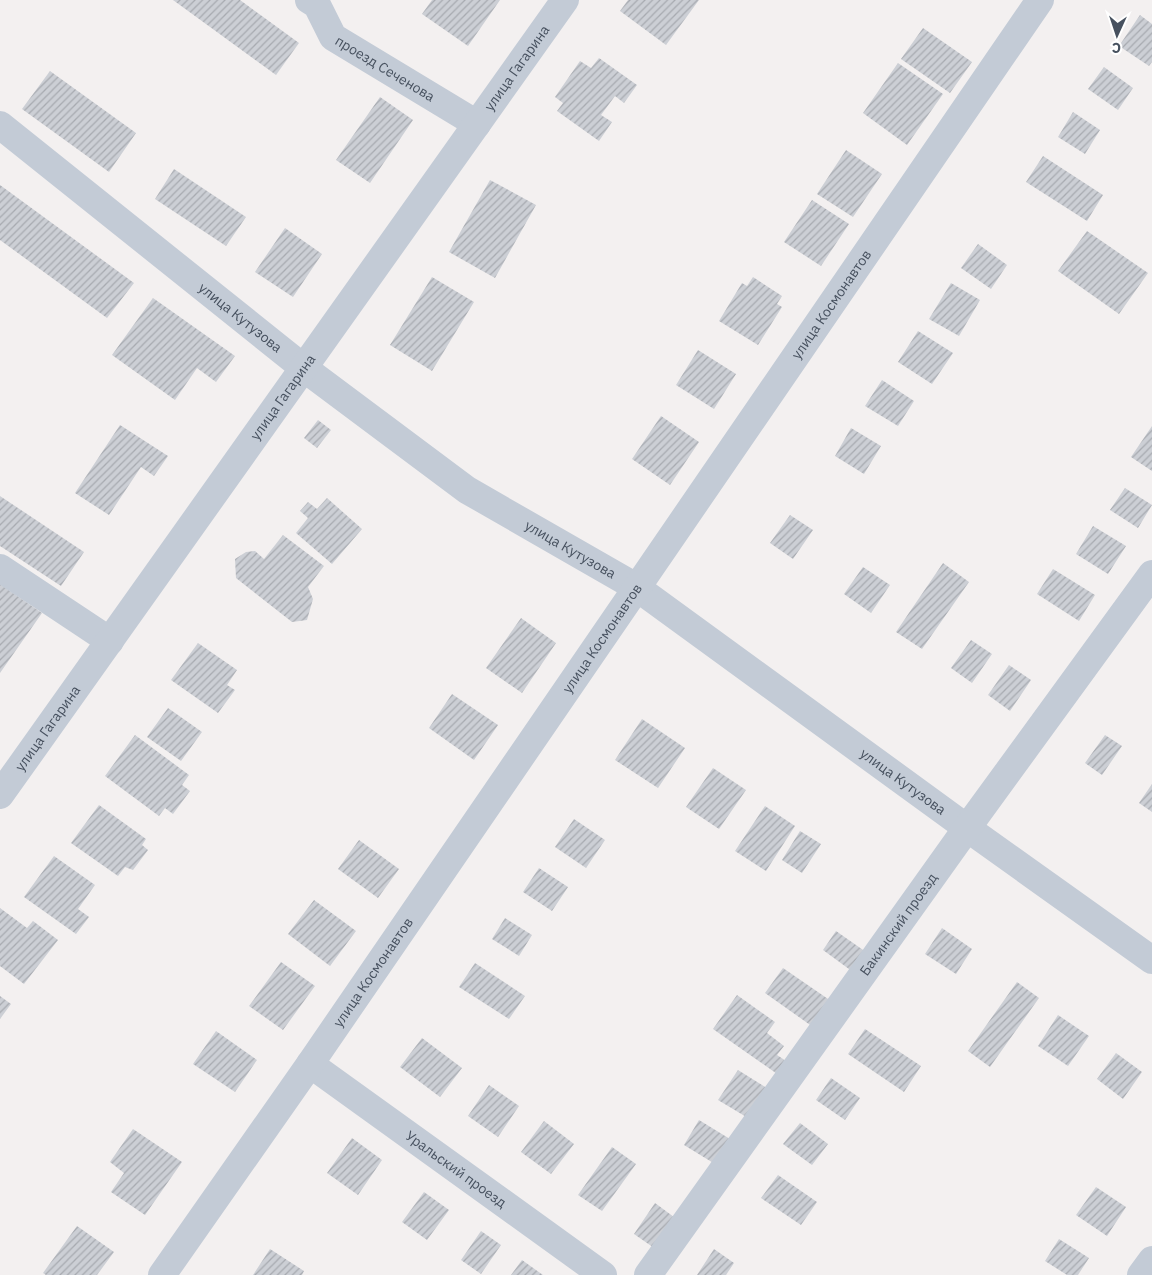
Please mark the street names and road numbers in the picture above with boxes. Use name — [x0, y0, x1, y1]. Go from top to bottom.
street label: улица Гагарина — [480, 21, 554, 114]
street label: проезд Сеченова — [332, 31, 439, 106]
street label: улица Космонавтов — [787, 246, 875, 363]
street label: улица Кутузова — [195, 279, 286, 357]
street label: улица Гагарина — [246, 350, 320, 444]
street label: улица Кутузова — [522, 516, 620, 583]
street label: улица Космонавтов — [558, 580, 646, 697]
street label: улица Гагарина — [11, 681, 84, 774]
street label: улица Кутузова — [857, 744, 950, 819]
street label: Бакинский проезд — [856, 869, 941, 979]
street label: улица Космонавтов — [329, 914, 417, 1031]
street label: Уральский проезд — [402, 1127, 510, 1212]

